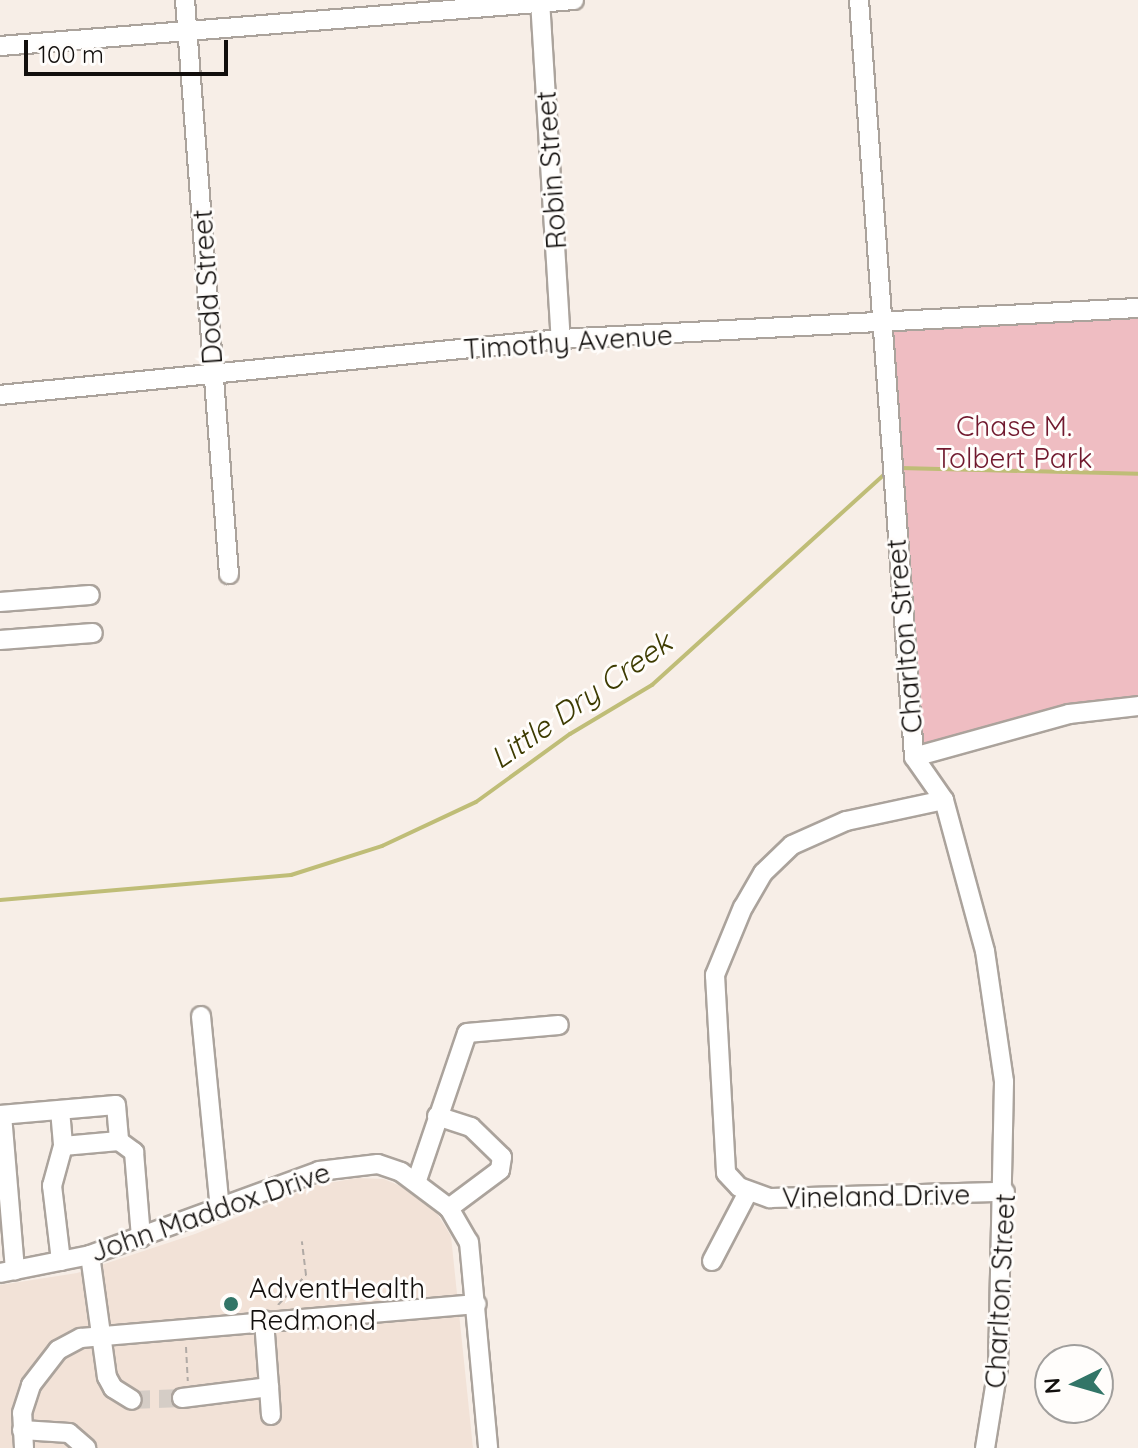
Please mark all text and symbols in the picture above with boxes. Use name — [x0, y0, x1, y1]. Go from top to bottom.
scale bar — [28, 24, 232, 74]
text: 100 m — [38, 39, 104, 69]
street label: Robin Street — [529, 90, 573, 250]
street label: Dodd Street — [185, 208, 229, 366]
street label: Timothy Avenue — [462, 318, 674, 366]
park label: Chase M. Tolbert Park — [936, 409, 1092, 475]
street label: Charlton Street — [879, 537, 929, 735]
water label: Little Dry Creek — [483, 624, 679, 776]
street label: John Maddox Drive — [85, 1155, 335, 1269]
street label: Vineland Drive — [782, 1178, 970, 1214]
street label: Charlton Street — [978, 1193, 1022, 1389]
place label: AdventHealth Redmond — [249, 1271, 425, 1337]
marker: AdventHealth Redmond — [220, 1293, 242, 1315]
north arrow — [1034, 1344, 1114, 1424]
text: N — [1037, 1377, 1067, 1395]

